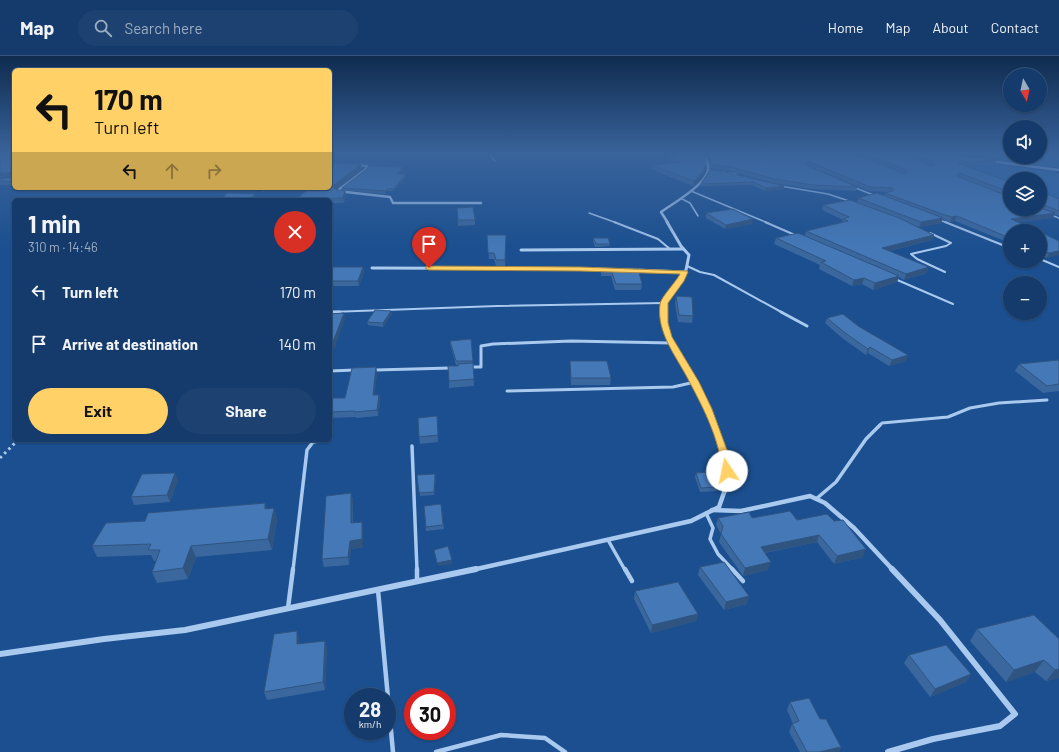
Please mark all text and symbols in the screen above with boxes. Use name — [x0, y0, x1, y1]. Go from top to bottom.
search box — [78, 10, 358, 46]
text: Map — [20, 16, 54, 39]
icon: search — [92, 17, 114, 39]
text: Search here — [124, 19, 202, 37]
text: Home — [828, 19, 864, 36]
text: Map — [886, 19, 910, 36]
text: About — [932, 19, 969, 36]
text: Contact — [991, 19, 1039, 36]
north arrow — [1003, 68, 1047, 112]
map controls — [1003, 68, 1047, 320]
text: 170 m — [94, 82, 163, 116]
icon: left — [28, 84, 80, 136]
text: Turn left — [94, 116, 160, 138]
button: sound — [1003, 120, 1047, 164]
icon: left — [119, 160, 141, 182]
icon: ahead — [161, 160, 183, 182]
icon: right — [203, 160, 225, 182]
button: layers — [1003, 172, 1047, 216]
text: 1 min — [28, 209, 81, 238]
button: close — [274, 211, 316, 253]
button: + — [1003, 224, 1047, 268]
pin — [412, 227, 446, 268]
icon: arrive — [418, 233, 440, 255]
text: 310 m · 14:46 — [28, 239, 98, 255]
button: − — [1003, 276, 1047, 320]
icon: left — [28, 281, 50, 303]
text: Turn left — [62, 283, 118, 301]
text: 170 m — [280, 283, 316, 301]
icon: arrive — [28, 333, 50, 355]
text: Arrive at destination — [62, 335, 198, 353]
text: 140 m — [279, 335, 316, 353]
button: Exit — [28, 388, 168, 434]
button: Share — [176, 388, 316, 434]
position arrow — [706, 450, 748, 492]
speed limit sign: 30 — [404, 688, 456, 740]
text: 28 — [359, 697, 381, 721]
text: km/h — [359, 718, 381, 730]

